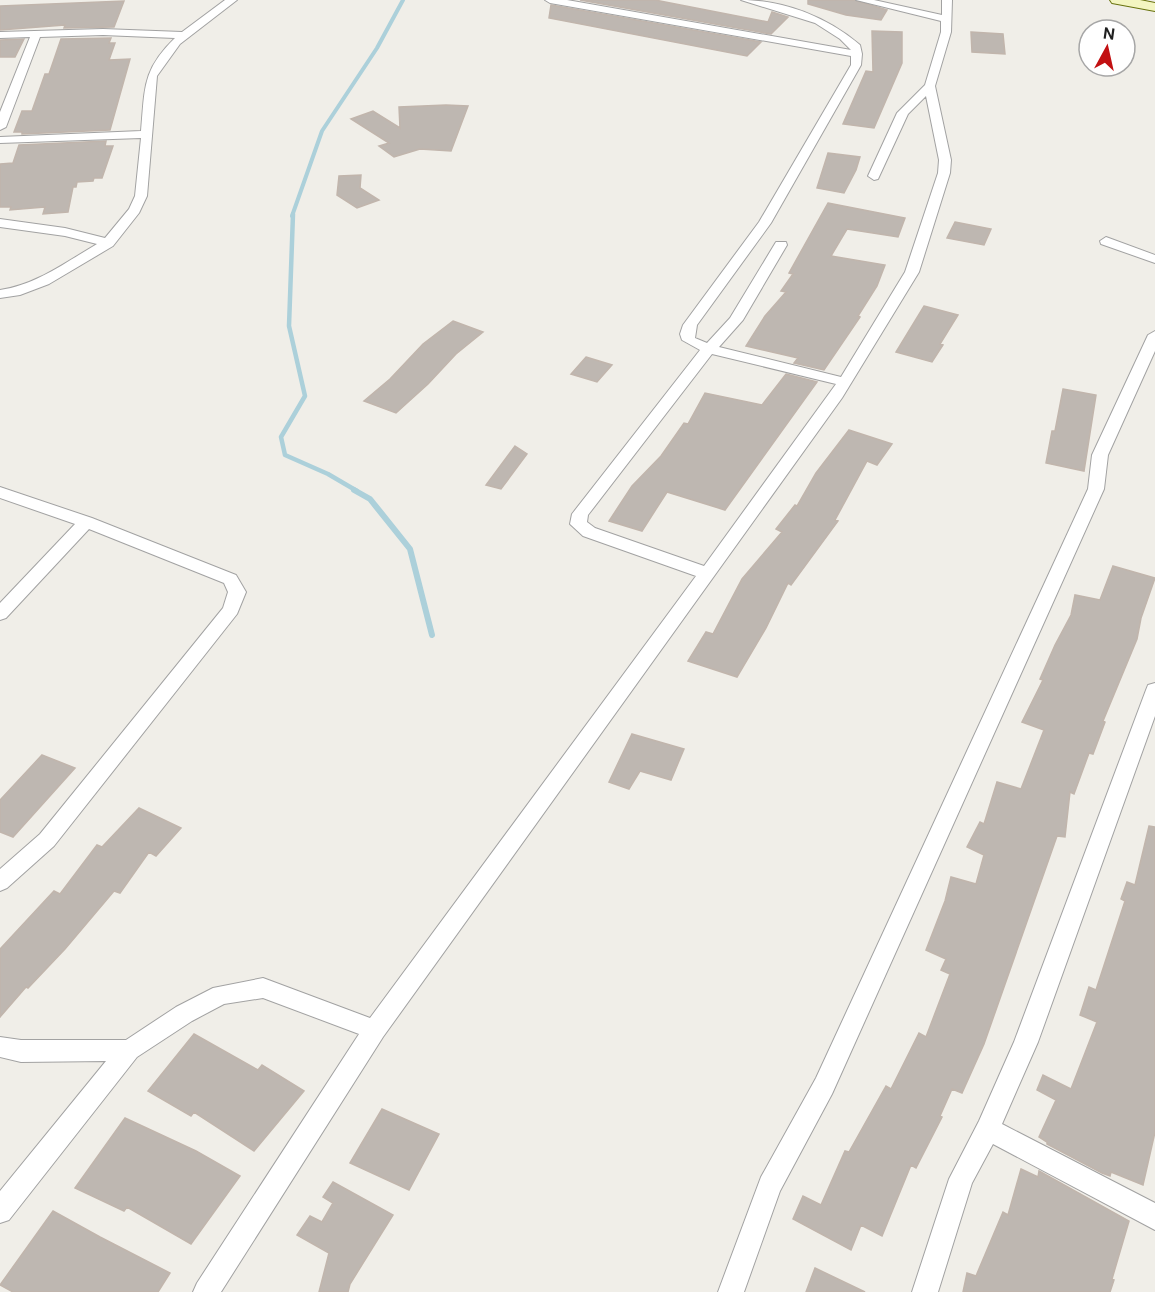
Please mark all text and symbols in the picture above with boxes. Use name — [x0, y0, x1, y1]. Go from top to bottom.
north arrow — [1077, 18, 1137, 78]
text: N — [1102, 22, 1116, 45]

